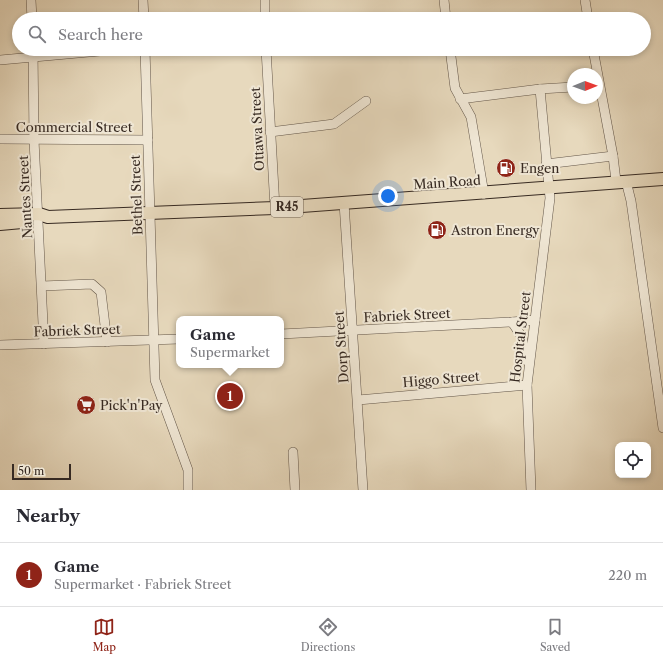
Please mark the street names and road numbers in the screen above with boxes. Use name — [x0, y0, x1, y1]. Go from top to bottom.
street label: Ottawa Street — [247, 86, 267, 171]
street label: Commercial Street — [16, 119, 133, 135]
street label: Bethel Street — [127, 154, 145, 236]
street label: Nantes Street — [15, 155, 35, 239]
street label: Main Road — [413, 172, 481, 192]
road number: R45 — [271, 197, 303, 217]
street label: Hospital Street — [506, 290, 534, 384]
street label: Fabriek Street — [363, 305, 451, 325]
street label: Dorp Street — [330, 310, 352, 384]
street label: Fabriek Street — [33, 320, 121, 340]
street label: Higgo Street — [402, 368, 480, 390]

